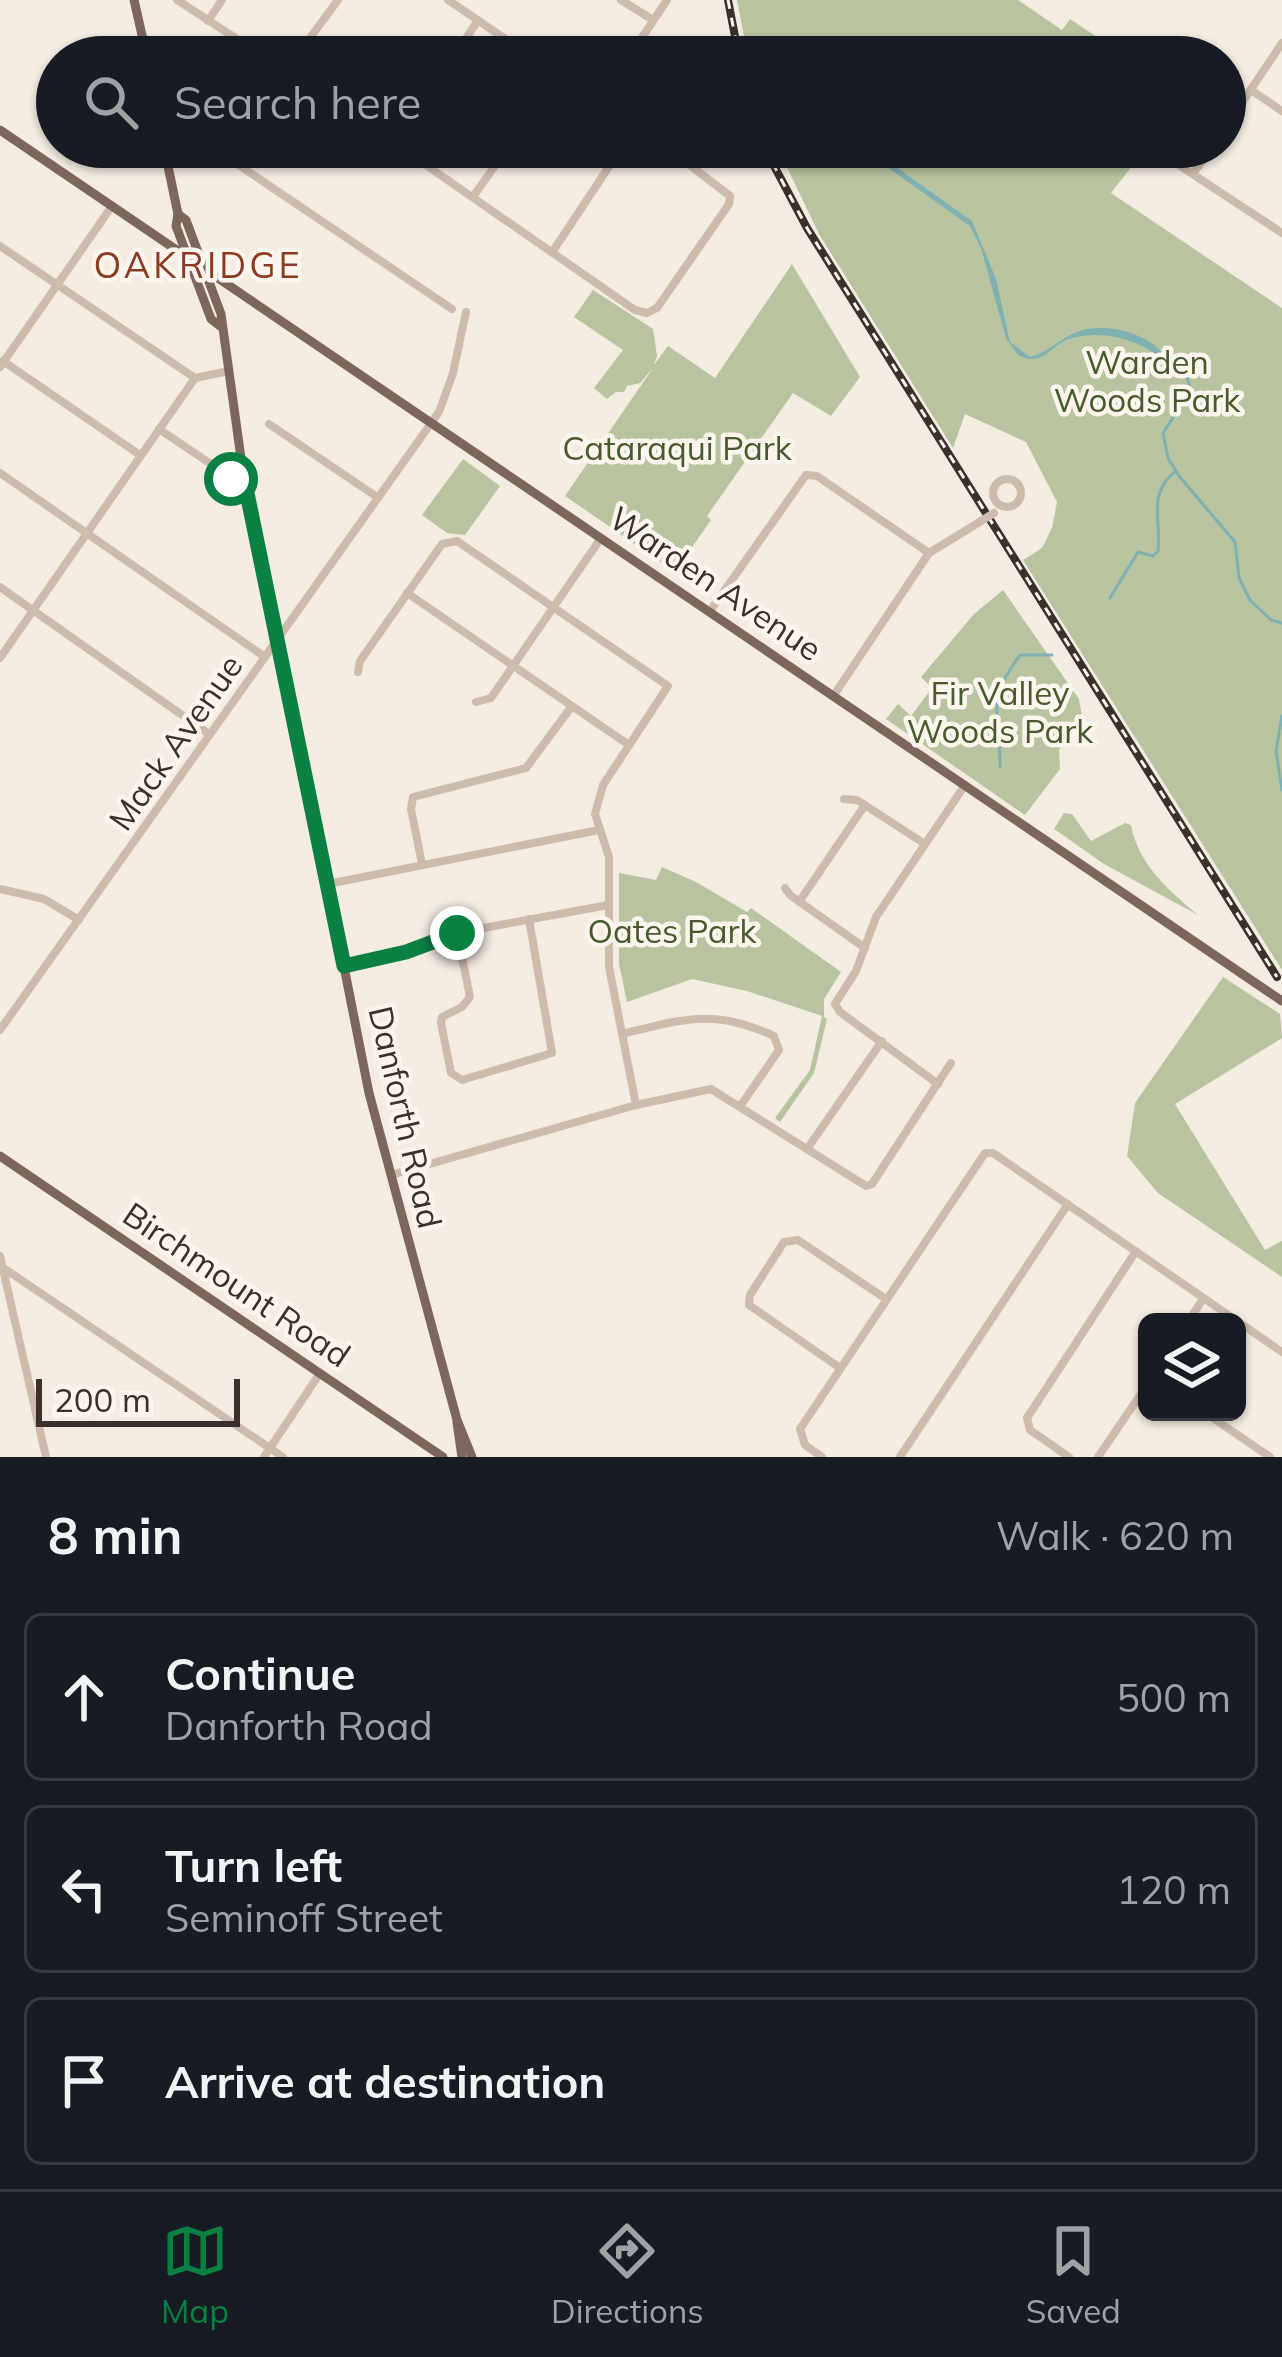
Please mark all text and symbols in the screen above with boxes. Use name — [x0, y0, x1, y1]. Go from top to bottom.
search box — [36, 36, 1246, 168]
icon: search — [78, 69, 144, 135]
text: Search here — [174, 74, 421, 130]
district label: OAKRIDGE — [93, 242, 303, 287]
park label: Warden Woods Park — [1054, 341, 1241, 420]
park label: Cataraqui Park — [562, 427, 793, 468]
route start — [204, 452, 258, 506]
street label: Warden Avenue — [602, 497, 830, 669]
street label: Mack Avenue — [99, 646, 251, 838]
park label: Fir Valley Woods Park — [907, 672, 1094, 751]
route end — [430, 906, 484, 960]
park label: Oates Park — [587, 910, 758, 951]
street label: Danforth Road — [361, 1002, 451, 1232]
street label: Birchmount Road — [116, 1193, 358, 1375]
map controls — [1138, 1313, 1246, 1421]
button: layers — [1138, 1313, 1246, 1421]
scale bar — [36, 1373, 240, 1426]
text: 200 m — [54, 1379, 151, 1420]
text: 8 min — [48, 1503, 183, 1567]
text: Walk · 620 m — [996, 1511, 1234, 1560]
text: Continue — [165, 1645, 355, 1701]
icon: ahead — [51, 1664, 117, 1730]
text: 500 m — [1116, 1673, 1231, 1722]
text: Danforth Road — [165, 1701, 433, 1750]
text: Turn left — [165, 1837, 342, 1893]
icon: left — [51, 1856, 117, 1922]
text: 120 m — [1116, 1865, 1231, 1914]
text: Seminoff Street — [165, 1893, 443, 1942]
icon: arrive — [51, 2048, 117, 2114]
text: Arrive at destination — [165, 2053, 605, 2109]
tab: Map — [161, 2218, 229, 2331]
tab: Directions — [551, 2218, 704, 2331]
tab: Saved — [1026, 2218, 1121, 2331]

